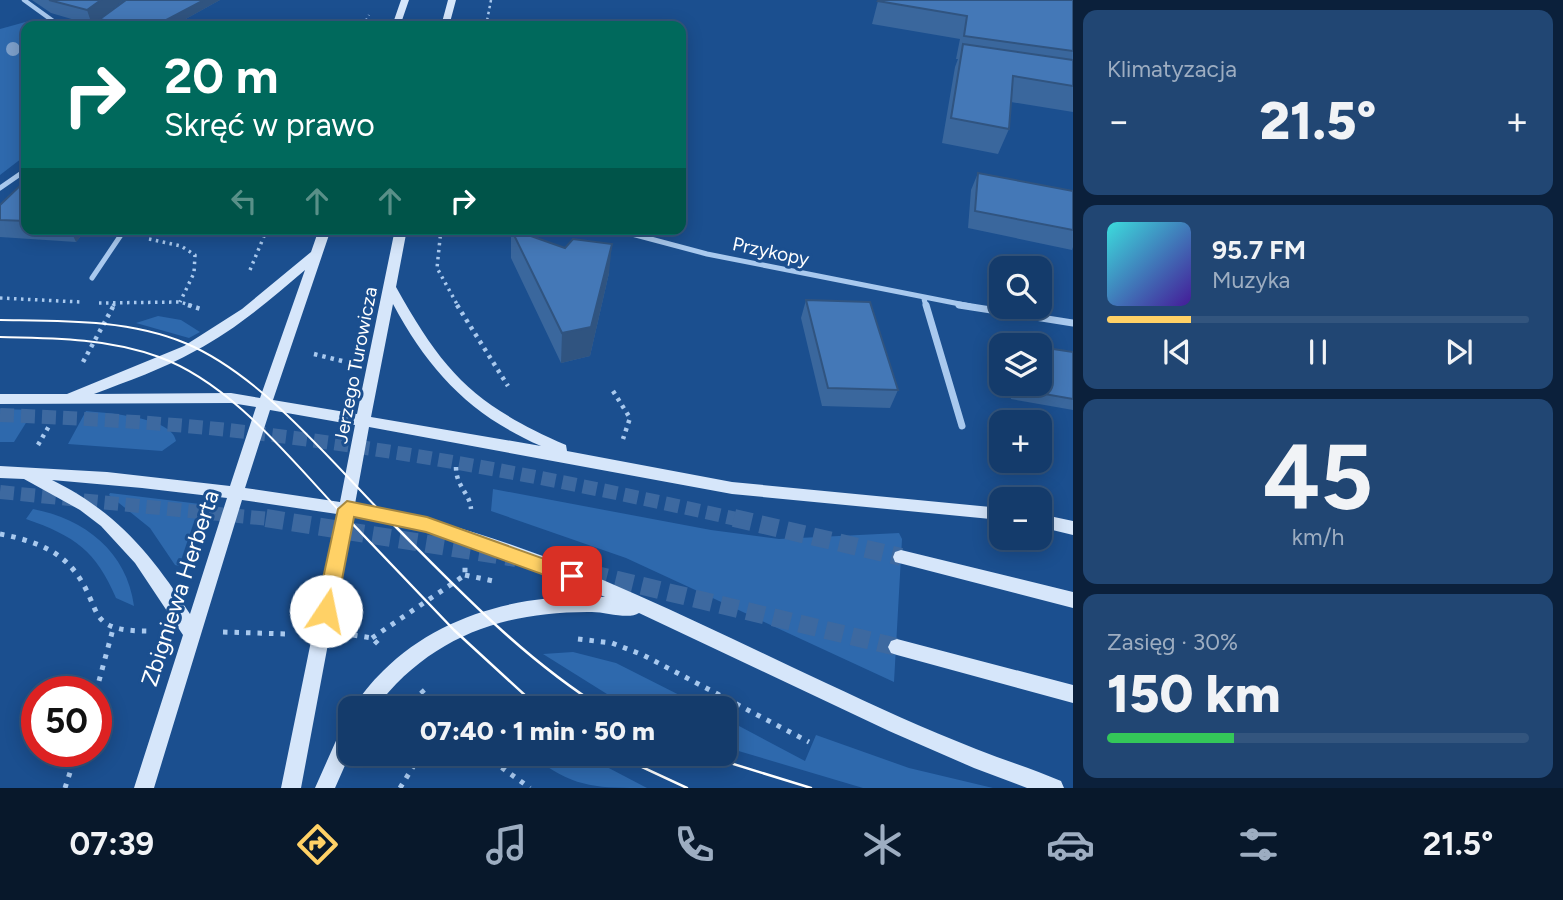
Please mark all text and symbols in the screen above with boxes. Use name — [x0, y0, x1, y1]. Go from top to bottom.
text: 20 m — [164, 46, 279, 105]
icon: right — [49, 49, 140, 140]
text: Klimatyzacja — [1107, 55, 1237, 83]
text: 21.5° — [1260, 90, 1376, 152]
text: − — [1107, 98, 1131, 144]
text: + — [1505, 98, 1529, 144]
text: Skręć w prawo — [164, 106, 375, 144]
icon: left — [225, 182, 263, 220]
icon: ahead — [298, 182, 336, 220]
icon: ahead — [371, 182, 409, 220]
icon: right — [444, 182, 482, 220]
street label: Przykopy — [731, 232, 811, 271]
text: 95.7 FM — [1212, 234, 1306, 266]
map controls — [989, 256, 1052, 550]
button: search — [989, 256, 1052, 319]
text: Muzyka — [1212, 266, 1290, 294]
street label: Jerzego Turowicza — [329, 285, 382, 445]
button: layers — [989, 333, 1052, 396]
icon: previous — [1158, 333, 1196, 371]
icon: pause — [1299, 333, 1337, 371]
icon: next — [1440, 333, 1478, 371]
button: + — [989, 410, 1052, 473]
text: 45 — [1263, 423, 1373, 532]
street label: Zbigniewa Herberta — [135, 486, 225, 690]
button: − — [989, 487, 1052, 550]
text: km/h — [1292, 523, 1344, 551]
pin — [542, 546, 602, 606]
icon: arrive — [553, 557, 591, 595]
position arrow — [289, 574, 363, 648]
text: Zasięg · 30% — [1107, 628, 1238, 656]
text: 150 km — [1107, 663, 1281, 725]
speed limit sign: 50 — [21, 676, 112, 767]
text: 07:40 · 1 min · 50 m — [420, 715, 655, 747]
icon: directions — [293, 820, 342, 869]
icon: music — [482, 820, 531, 869]
icon: phone — [670, 820, 719, 869]
icon: climate — [858, 820, 907, 869]
icon: car — [1046, 820, 1095, 869]
icon: filters — [1234, 820, 1283, 869]
text: 07:39 — [70, 825, 154, 863]
text: 21.5° — [1423, 825, 1493, 863]

